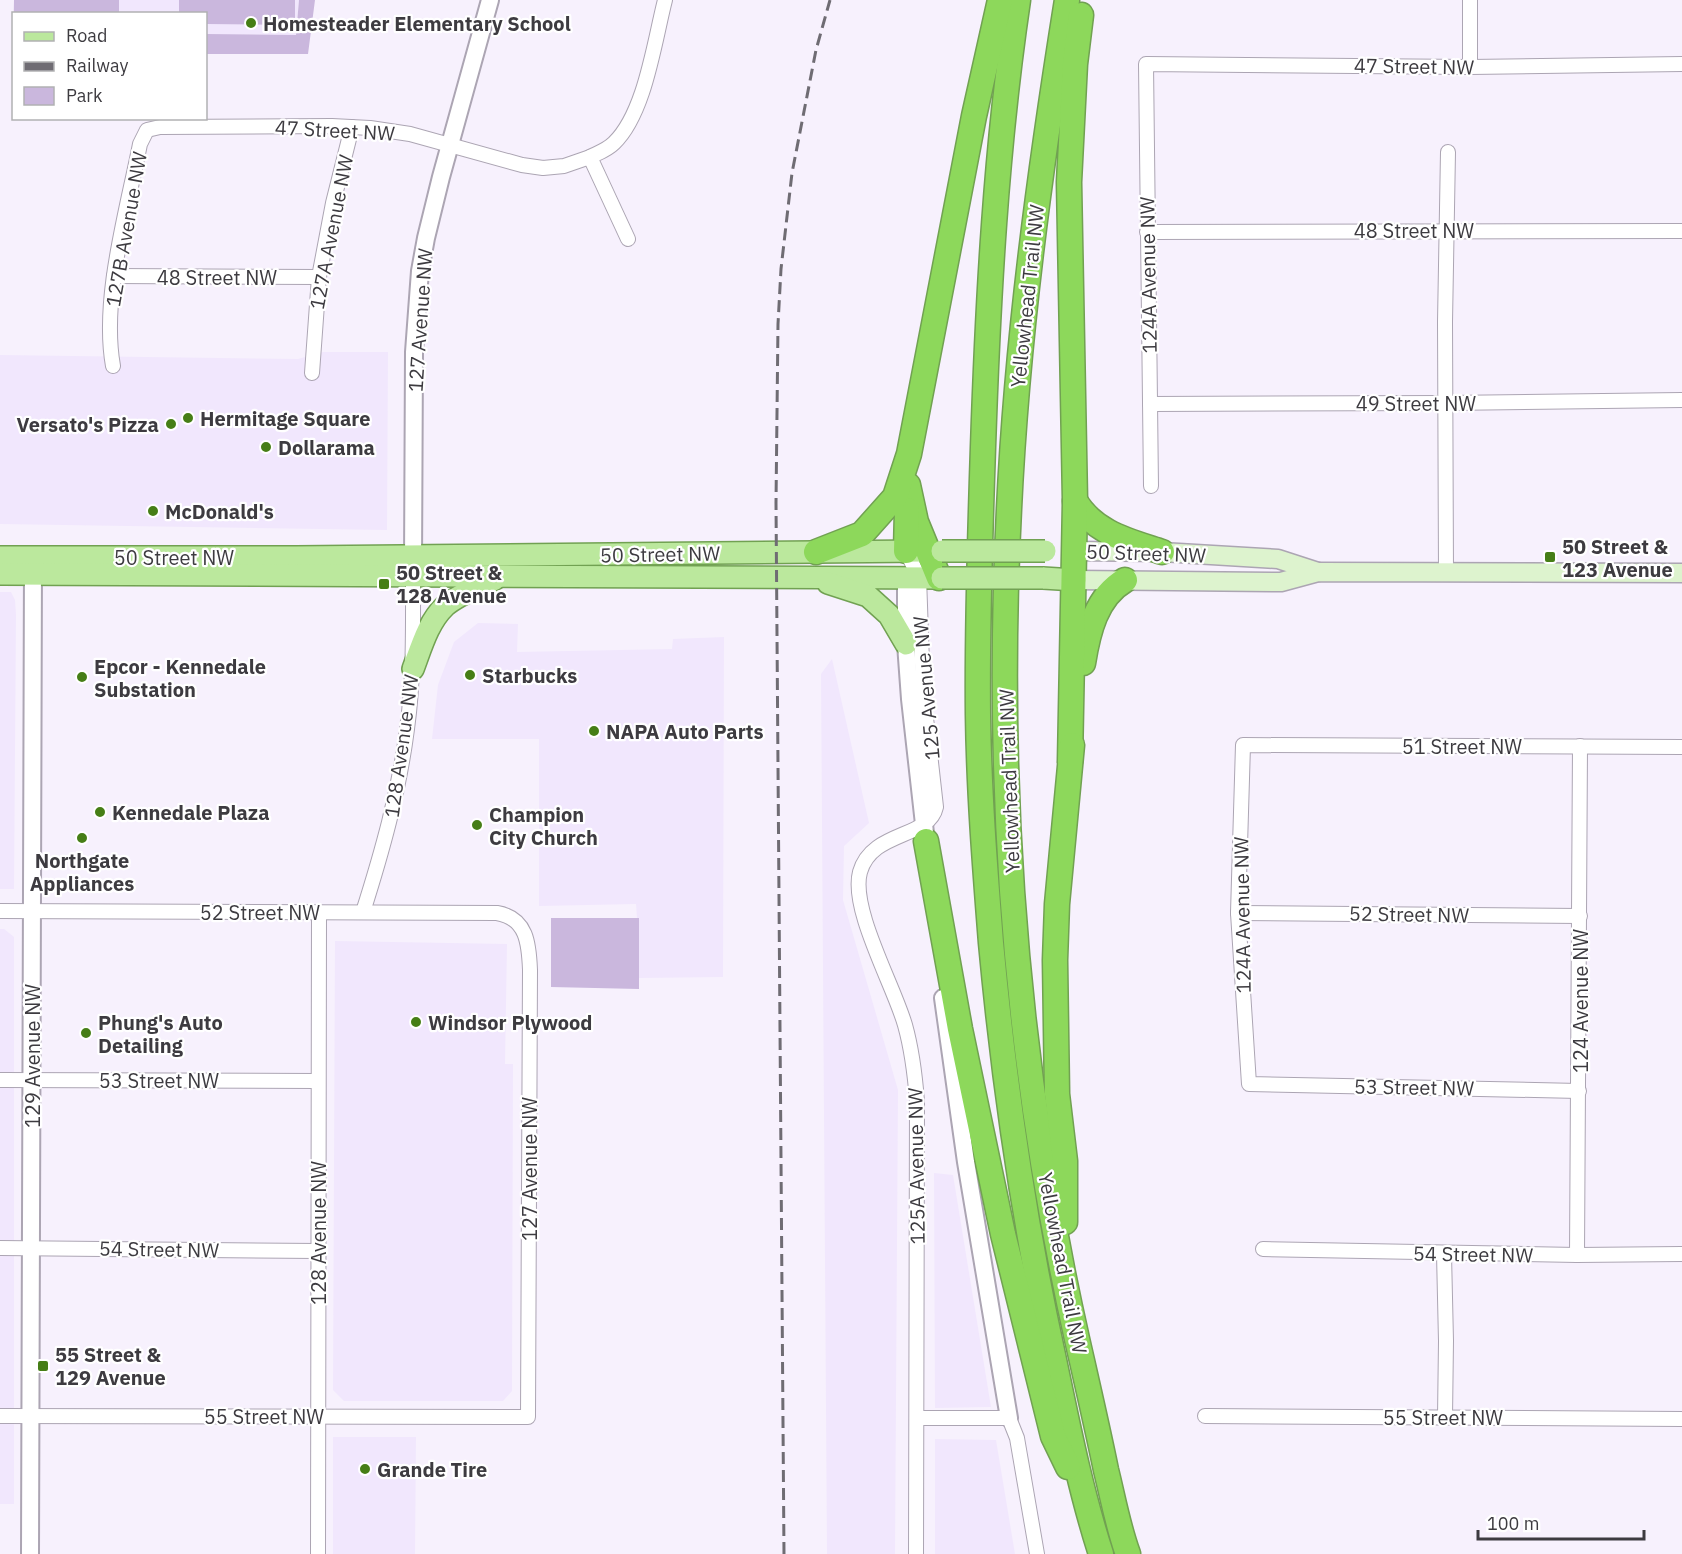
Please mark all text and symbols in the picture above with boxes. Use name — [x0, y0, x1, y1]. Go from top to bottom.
place label: Homesteader Elementary School — [263, 10, 571, 37]
legend — [12, 12, 207, 120]
marker: Homesteader Elementary School — [244, 16, 258, 30]
text: Road — [66, 24, 107, 47]
street label: 47 Street NW — [1354, 51, 1475, 81]
text: Railway — [66, 54, 128, 77]
text: Park — [66, 84, 103, 107]
street label: 47 Street NW — [274, 113, 396, 147]
street label: 127B Avenue NW — [99, 149, 153, 309]
street label: 127A Avenue NW — [303, 152, 359, 312]
street label: 124A Avenue NW — [1133, 196, 1163, 354]
street label: Yellowhead Trail NW — [1004, 203, 1050, 389]
street label: 48 Street NW — [1354, 217, 1474, 244]
street label: 127 Avenue NW — [402, 247, 439, 393]
street label: 48 Street NW — [157, 264, 277, 291]
street label: 49 Street NW — [1356, 390, 1476, 417]
place label: Hermitage Square — [200, 405, 370, 432]
place label: Versato's Pizza — [16, 411, 159, 438]
marker: Hermitage Square — [181, 411, 195, 425]
marker: Versato's Pizza — [164, 417, 178, 431]
place label: Dollarama — [278, 434, 375, 461]
marker: Dollarama — [259, 440, 273, 454]
place label: McDonald's — [165, 498, 274, 525]
marker: McDonald's — [146, 504, 160, 518]
place label: 50 Street & 123 Avenue — [1562, 533, 1673, 583]
street label: 50 Street NW — [1085, 537, 1207, 569]
street label: 50 Street NW — [600, 539, 721, 569]
street label: 50 Street NW — [114, 544, 234, 571]
marker: 50 Street & 123 Avenue — [1543, 550, 1557, 564]
place label: 50 Street & 128 Avenue — [396, 559, 507, 609]
marker: 50 Street & 128 Avenue — [377, 577, 391, 591]
street label: 125 Avenue NW — [906, 615, 946, 761]
place label: Epcor - Kennedale Substation — [94, 653, 266, 703]
place label: Starbucks — [482, 662, 577, 689]
marker: Starbucks — [463, 668, 477, 682]
marker: Epcor - Kennedale Substation — [75, 670, 89, 684]
street label: 128 Avenue NW — [378, 673, 424, 819]
street label: Yellowhead Trail NW — [992, 688, 1026, 873]
place label: NAPA Auto Parts — [606, 718, 764, 745]
marker: NAPA Auto Parts — [587, 724, 601, 738]
street label: 51 Street NW — [1402, 733, 1522, 760]
place label: Kennedale Plaza — [112, 799, 270, 826]
place label: Champion City Church — [489, 801, 598, 851]
marker: Kennedale Plaza — [93, 805, 107, 819]
marker: Champion City Church — [470, 818, 484, 832]
marker: Northgate Appliances — [75, 831, 89, 845]
street label: 124A Avenue NW — [1227, 836, 1257, 994]
place label: Northgate Appliances — [30, 847, 134, 897]
street label: 52 Street NW — [200, 899, 320, 926]
street label: 52 Street NW — [1349, 899, 1470, 929]
street label: 124 Avenue NW — [1567, 929, 1594, 1073]
street label: 129 Avenue NW — [19, 984, 46, 1128]
place label: Phung's Auto Detailing — [98, 1009, 223, 1059]
place label: Windsor Plywood — [428, 1009, 593, 1036]
marker: Windsor Plywood — [409, 1015, 423, 1029]
marker: Phung's Auto Detailing — [79, 1026, 93, 1040]
street label: 53 Street NW — [99, 1067, 219, 1094]
street label: 53 Street NW — [1354, 1072, 1475, 1102]
street label: 125A Avenue NW — [901, 1087, 931, 1245]
street label: 127 Avenue NW — [516, 1097, 543, 1241]
street label: 128 Avenue NW — [305, 1161, 332, 1305]
street label: Yellowhead Trail NW — [1032, 1170, 1094, 1356]
street label: 54 Street NW — [99, 1234, 220, 1264]
street label: 54 Street NW — [1413, 1239, 1534, 1269]
place label: 55 Street & 129 Avenue — [55, 1341, 166, 1391]
marker: 55 Street & 129 Avenue — [36, 1359, 50, 1373]
street label: 55 Street NW — [204, 1403, 324, 1430]
street label: 55 Street NW — [1383, 1404, 1503, 1431]
place label: Grande Tire — [377, 1456, 487, 1483]
marker: Grande Tire — [358, 1462, 372, 1476]
scale bar — [1478, 1503, 1644, 1541]
text: 100 m — [1487, 1512, 1539, 1535]

